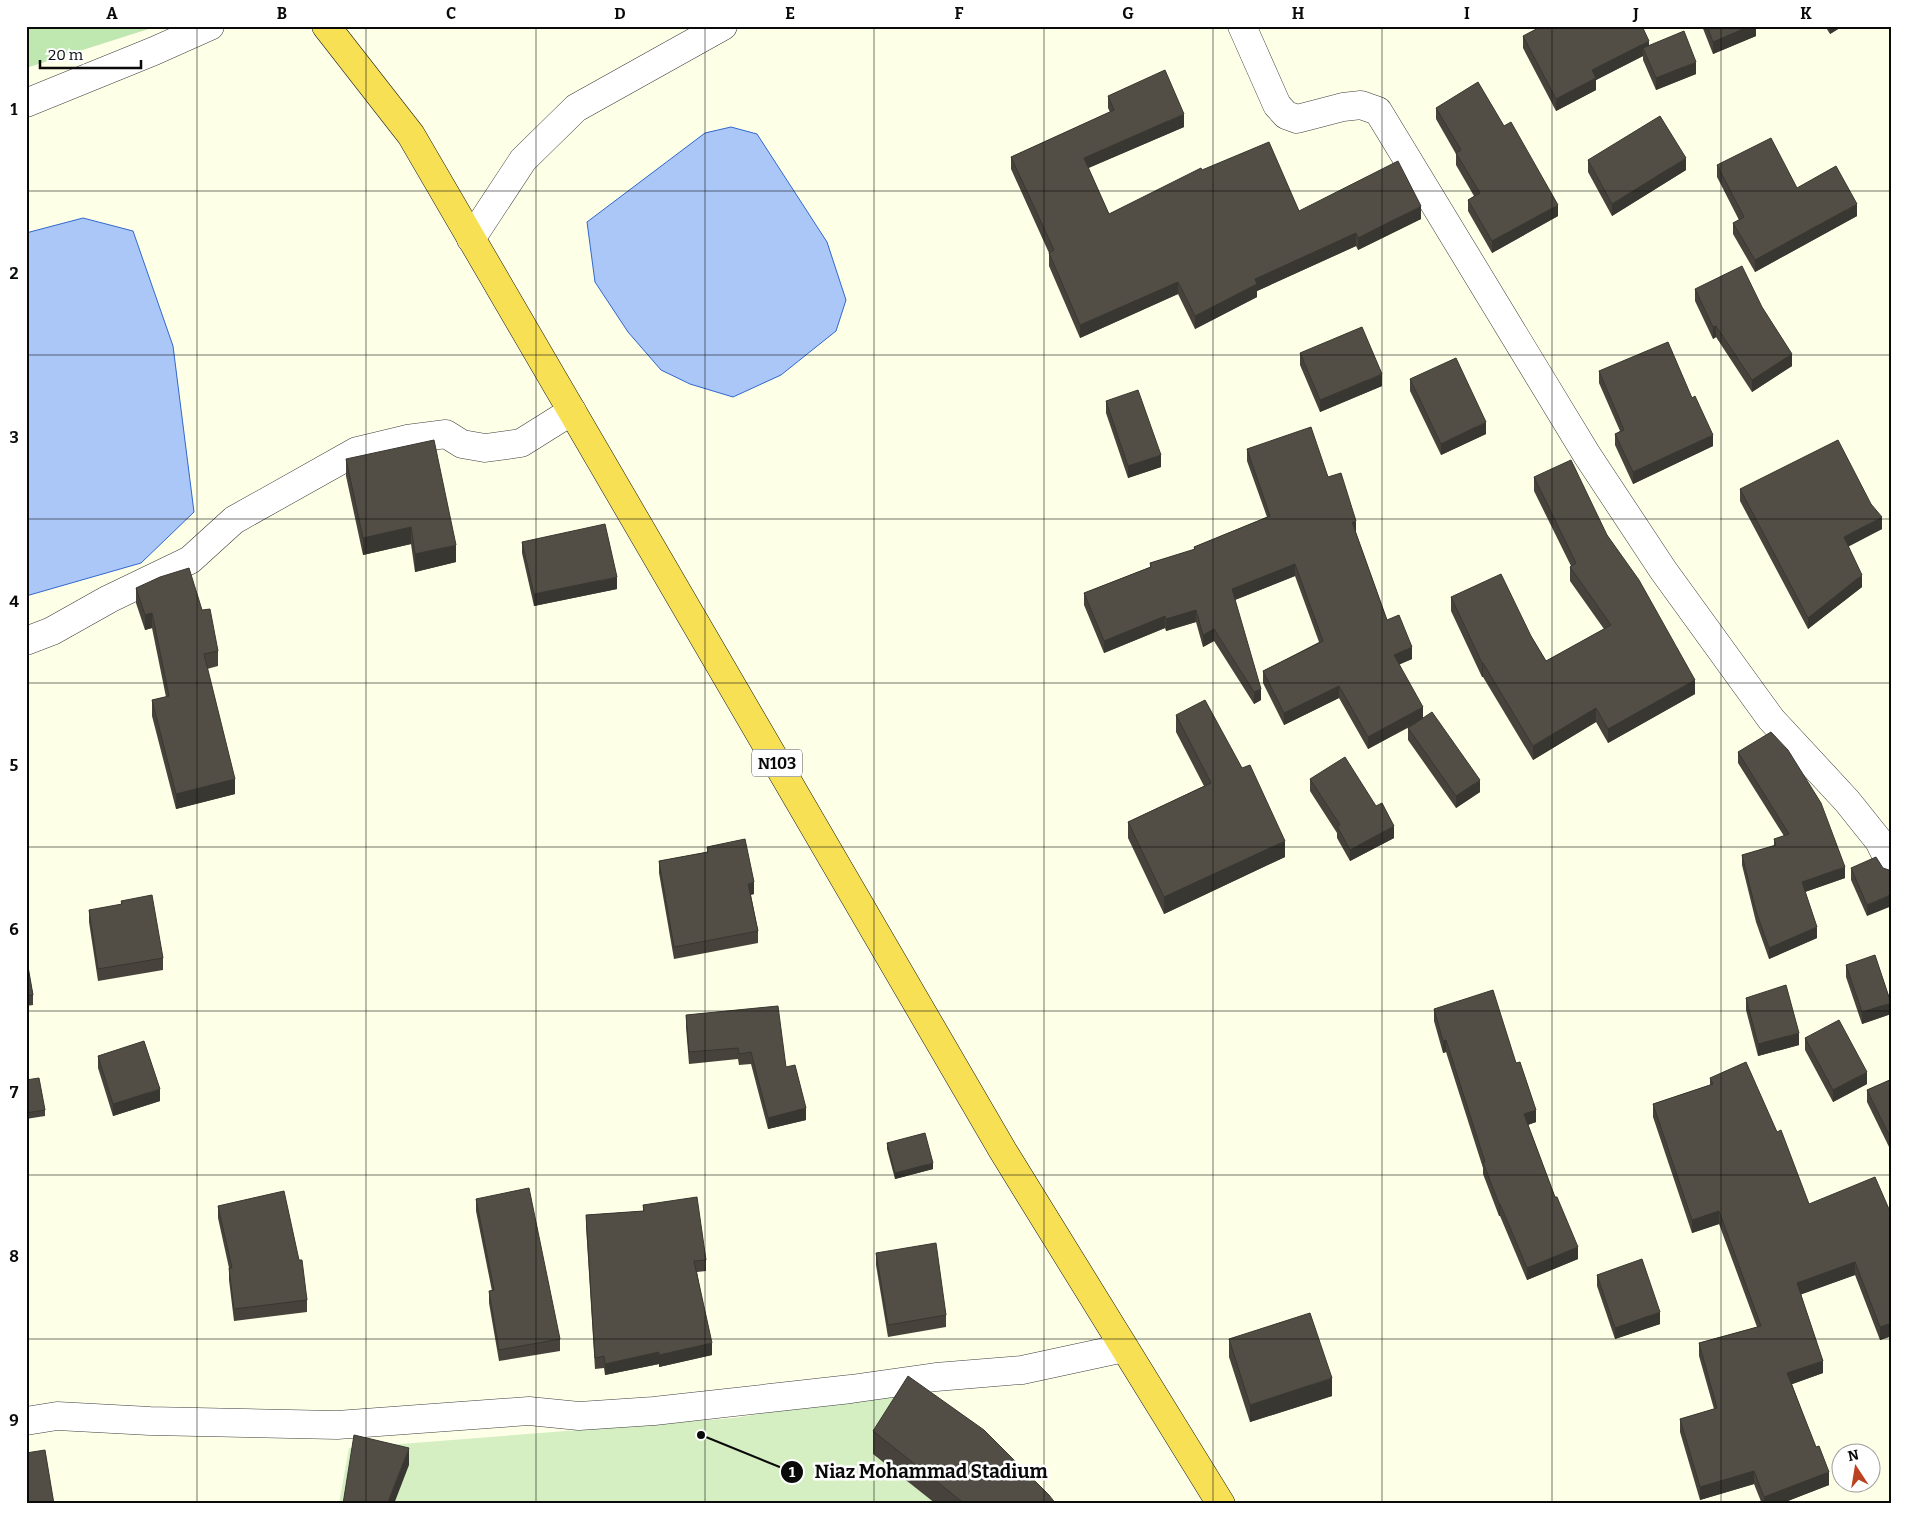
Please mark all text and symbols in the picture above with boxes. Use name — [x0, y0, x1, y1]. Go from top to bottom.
text: A — [106, 4, 118, 23]
text: B — [277, 4, 287, 23]
text: C — [446, 4, 456, 23]
text: D — [614, 4, 626, 23]
text: E — [785, 4, 795, 23]
text: F — [955, 4, 964, 23]
text: G — [1122, 4, 1134, 23]
text: H — [1292, 4, 1305, 23]
text: I — [1464, 4, 1470, 23]
text: J — [1632, 4, 1639, 23]
text: K — [1800, 4, 1812, 23]
scale bar — [40, 38, 141, 70]
text: 20 m — [48, 46, 84, 64]
text: 1 — [11, 100, 18, 119]
text: 2 — [9, 264, 19, 283]
text: 3 — [9, 428, 19, 447]
text: 4 — [9, 592, 19, 611]
road number: N103 — [752, 750, 802, 776]
text: 5 — [10, 756, 19, 775]
text: 6 — [9, 920, 19, 939]
text: 7 — [10, 1083, 19, 1102]
text: 8 — [9, 1247, 19, 1266]
text: 9 — [9, 1411, 19, 1430]
north arrow — [1830, 1442, 1880, 1492]
text: N — [1846, 1446, 1861, 1465]
callout: Niaz Mohammad Stadium — [779, 1455, 1057, 1489]
text: Niaz Mohammad Stadium — [814, 1460, 1048, 1483]
text: 1 — [789, 1463, 796, 1481]

